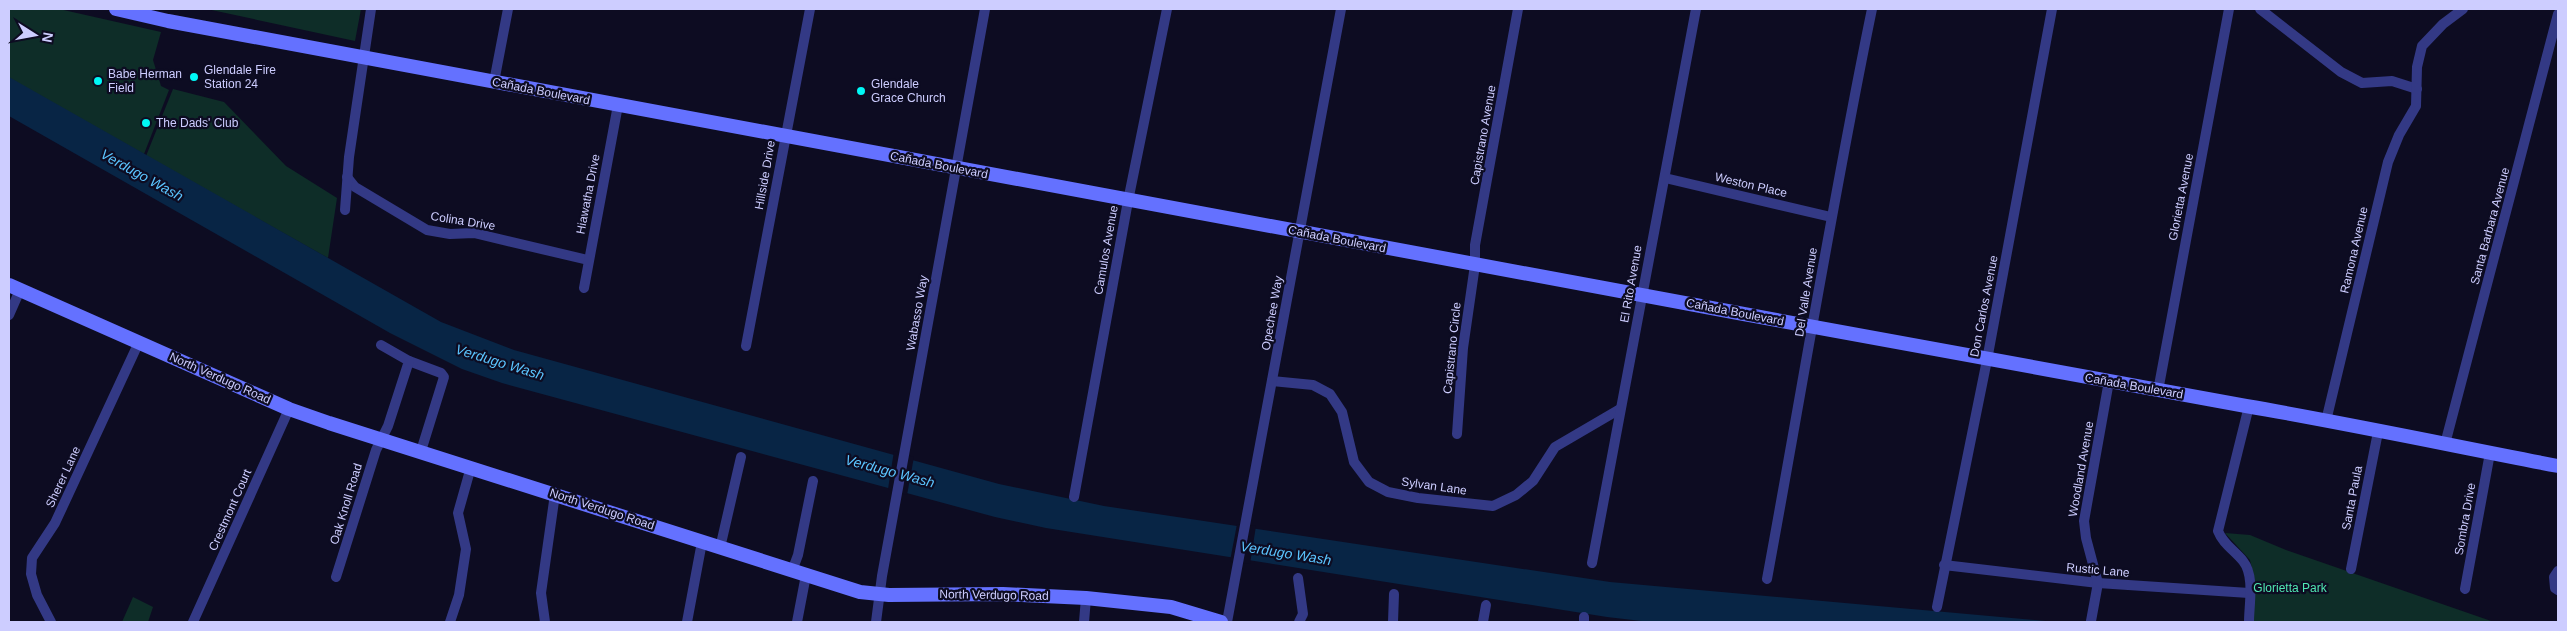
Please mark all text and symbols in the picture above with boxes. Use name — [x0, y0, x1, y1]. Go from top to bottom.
north arrow — [10, 10, 60, 60]
text: N — [39, 31, 57, 44]
place label: Glendale Fire Station 24 — [204, 63, 276, 91]
place label: Babe Herman Field — [108, 67, 182, 95]
marker: Glendale Fire Station 24 — [188, 71, 200, 83]
marker: Babe Herman Field — [92, 75, 104, 87]
street label: Cañada Boulevard — [491, 75, 591, 107]
place label: Glendale Grace Church — [871, 77, 946, 105]
street label: Capistrano Avenue — [1467, 84, 1499, 186]
marker: Glendale Grace Church — [855, 85, 867, 97]
place label: The Dads' Club — [156, 116, 239, 130]
marker: The Dads' Club — [140, 117, 152, 129]
street label: Hillside Drive — [752, 139, 778, 211]
water label: Verdugo Wash — [98, 146, 186, 204]
street label: Cañada Boulevard — [889, 149, 989, 181]
street label: Hiawatha Drive — [573, 152, 603, 235]
street label: Glorietta Avenue — [2166, 152, 2196, 242]
street label: Santa Barbara Avenue — [2468, 166, 2512, 286]
street label: Weston Place — [1713, 170, 1789, 200]
street label: Camulos Avenue — [1091, 204, 1121, 296]
street label: Ramona Avenue — [2337, 205, 2371, 295]
street label: Colina Drive — [430, 209, 497, 233]
street label: Cañada Boulevard — [1287, 223, 1387, 255]
street label: El Rito Avenue — [1617, 244, 1645, 324]
street label: Del Valle Avenue — [1792, 246, 1820, 338]
street label: Don Carlos Avenue — [1967, 254, 2001, 358]
street label: Wabasso Way — [903, 274, 931, 352]
street label: Opechee Way — [1259, 275, 1285, 351]
street label: Cañada Boulevard — [1685, 296, 1785, 328]
street label: Capistrano Circle — [1440, 301, 1464, 395]
water label: Verdugo Wash — [454, 341, 546, 383]
street label: North Verdugo Road — [167, 349, 273, 407]
street label: Cañada Boulevard — [2084, 370, 2184, 402]
street label: Woodland Avenue — [2066, 420, 2096, 518]
street label: Sherer Lane — [43, 444, 83, 510]
water label: Verdugo Wash — [844, 451, 937, 491]
street label: Oak Knoll Road — [327, 462, 365, 546]
street label: Santa Paula — [2339, 464, 2365, 531]
street label: Crestmont Court — [206, 466, 255, 553]
street label: Sylvan Lane — [1400, 474, 1468, 498]
street label: Sombra Drive — [2452, 481, 2478, 556]
street label: North Verdugo Road — [548, 485, 656, 533]
water label: Verdugo Wash — [1239, 538, 1333, 568]
street label: Rustic Lane — [2066, 560, 2130, 580]
park label: Glorietta Park — [2253, 581, 2328, 595]
street label: North Verdugo Road — [939, 587, 1049, 603]

